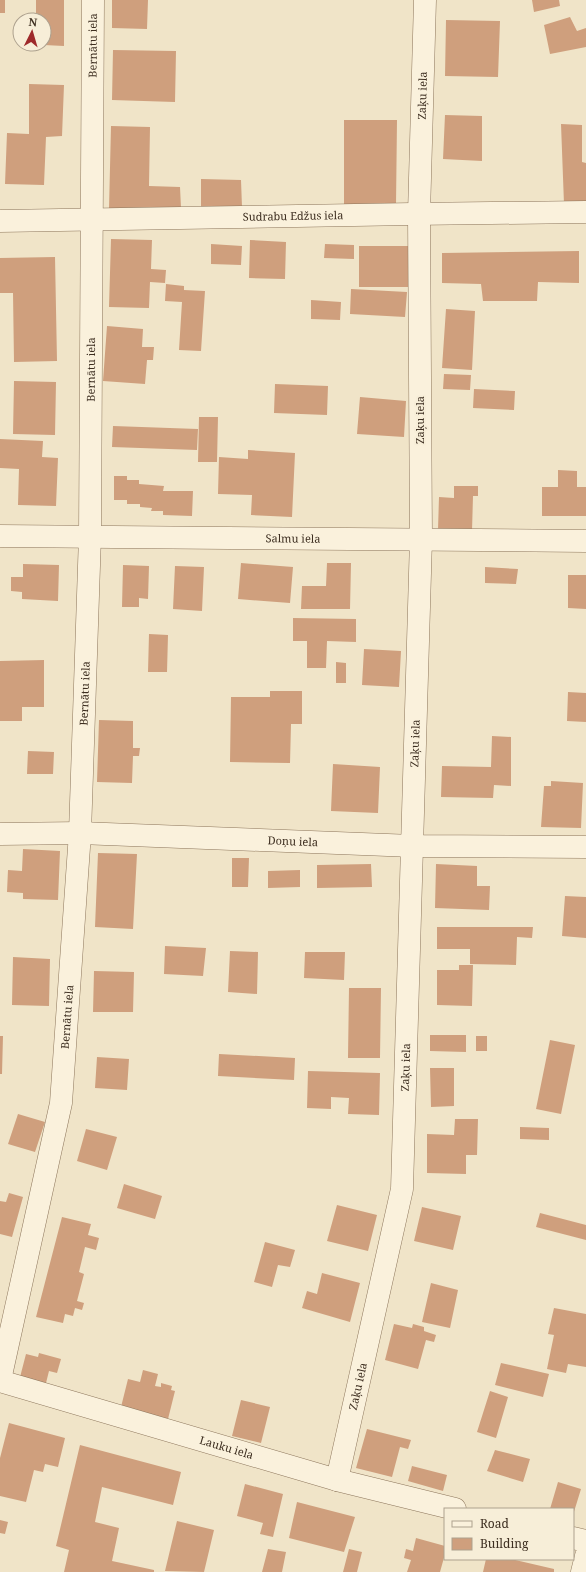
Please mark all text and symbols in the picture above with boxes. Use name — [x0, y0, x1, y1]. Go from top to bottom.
north arrow — [12, 12, 52, 52]
street label: Bernātu iela — [85, 13, 100, 78]
text: N — [28, 14, 38, 29]
street label: Zaķu iela — [414, 71, 430, 120]
street label: Sudrabu Edžus iela — [242, 207, 343, 224]
street label: Bernātu iela — [83, 337, 98, 402]
street label: Zaķu iela — [412, 396, 427, 444]
street label: Salmu iela — [265, 530, 321, 546]
street label: Bernātu iela — [76, 661, 93, 726]
street label: Zaķu iela — [406, 719, 423, 768]
street label: Doņu iela — [267, 832, 318, 849]
street label: Bernātu iela — [57, 984, 76, 1049]
street label: Zaķu iela — [397, 1043, 413, 1091]
street label: Zaķu iela — [345, 1361, 370, 1411]
street label: Lauku iela — [198, 1432, 255, 1462]
legend — [444, 1508, 574, 1560]
text: Road — [480, 1515, 510, 1532]
text: Building — [480, 1535, 529, 1552]

